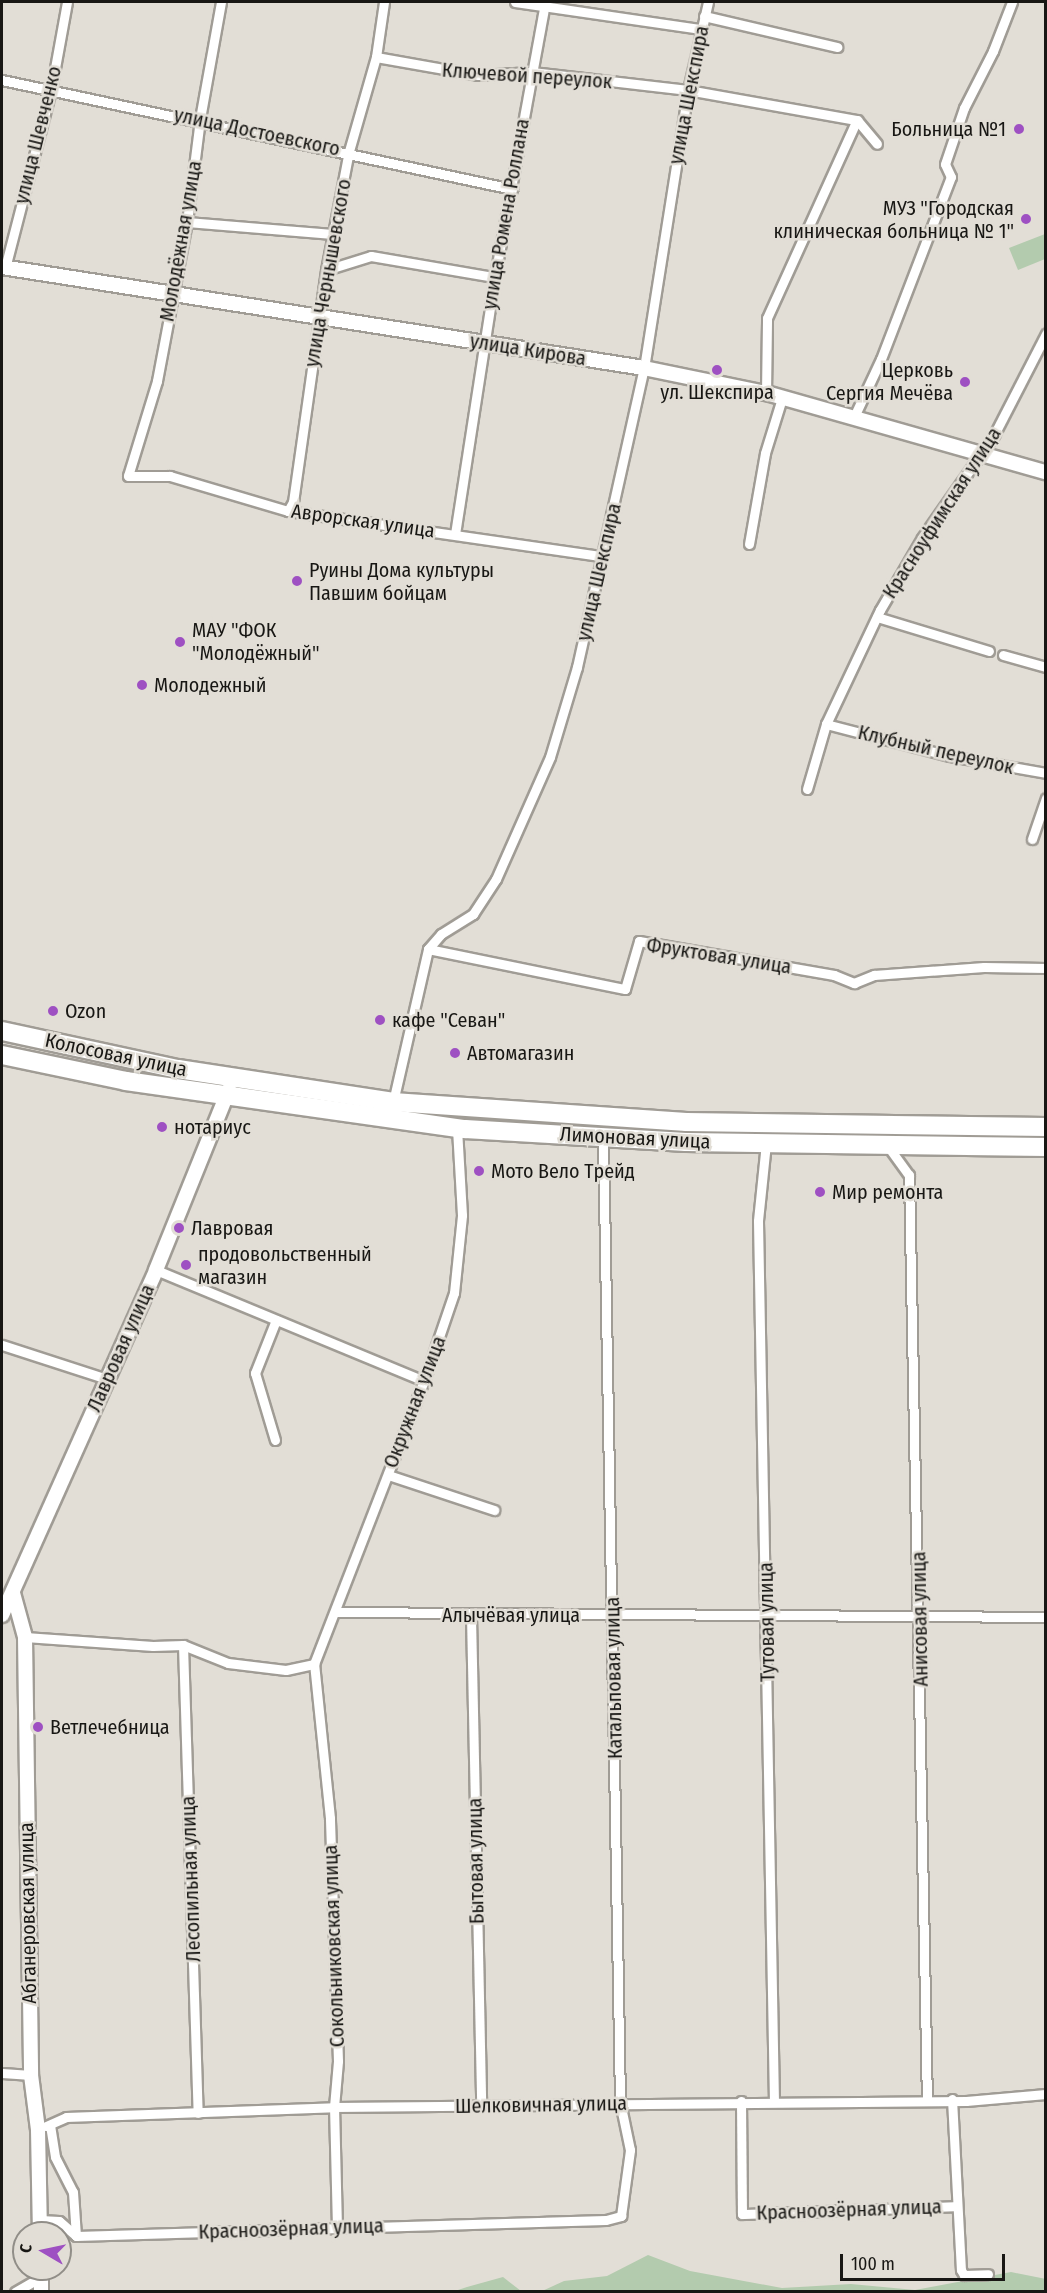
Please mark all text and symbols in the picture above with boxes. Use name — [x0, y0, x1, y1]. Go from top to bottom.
street label: улица Шекспира — [664, 24, 714, 166]
street label: Ключевой переулок — [441, 58, 613, 94]
street label: улица Шевченко — [9, 64, 67, 206]
street label: улица Достоевского — [172, 103, 342, 161]
street label: улица Ромена Роллана — [477, 117, 535, 311]
place label: Больница №1 — [891, 117, 1006, 141]
marker: Больница №1 — [1010, 120, 1028, 138]
street label: Молодёжная улица — [155, 159, 207, 323]
street label: улица Чернышевского — [300, 177, 356, 369]
place label: МУЗ "Городская клиническая больница № 1" — [773, 196, 1014, 243]
marker: МУЗ "Городская клиническая больница № 1" — [1019, 212, 1033, 226]
street label: улица Кирова — [468, 329, 588, 371]
place label: Церковь Сергия Мечёва — [826, 358, 953, 405]
marker: ул. Шекспира — [710, 363, 724, 377]
marker: Церковь Сергия Мечёва — [958, 375, 972, 389]
place label: ул. Шекспира — [660, 380, 774, 404]
street label: Красноуфимская улица — [878, 423, 1006, 603]
street label: Аврорская улица — [290, 499, 436, 543]
street label: улица Шекспира — [572, 501, 626, 643]
place label: Руины Дома культуры Павшим бойцам — [309, 558, 494, 605]
marker: Руины Дома культуры Павшим бойцам — [290, 574, 304, 588]
place label: МАУ "ФОК "Молодёжный" — [192, 618, 319, 665]
marker: МАУ "ФОК "Молодёжный" — [173, 635, 187, 649]
place label: Молодежный — [154, 673, 266, 697]
marker: Молодежный — [135, 678, 149, 692]
street label: Клубный переулок — [856, 720, 1016, 780]
street label: Фруктовая улица — [645, 933, 793, 979]
place label: Ozon — [65, 999, 106, 1023]
marker: Ozon — [46, 1004, 60, 1018]
place label: кафе "Севан" — [392, 1008, 505, 1032]
marker: кафе "Севан" — [373, 1013, 387, 1027]
street label: Колосовая улица — [43, 1028, 189, 1082]
place label: Автомагазин — [467, 1041, 574, 1065]
marker: Автомагазин — [448, 1046, 462, 1060]
place label: нотариус — [174, 1115, 251, 1139]
marker: нотариус — [155, 1120, 169, 1134]
street label: Лимоновая улица — [559, 1122, 711, 1154]
place label: Мото Вело Трейд — [491, 1159, 635, 1183]
marker: Мото Вело Трейд — [472, 1164, 486, 1178]
place label: Мир ремонта — [832, 1180, 943, 1204]
marker: Мир ремонта — [813, 1185, 827, 1199]
place label: Лавровая — [191, 1216, 273, 1240]
marker: Лавровая — [172, 1221, 186, 1235]
place label: продовольственный магазин — [198, 1242, 372, 1289]
marker: продовольственный магазин — [179, 1258, 193, 1272]
street label: Лавровая улица — [82, 1280, 160, 1416]
street label: Окружная улица — [379, 1333, 451, 1471]
street label: Анисовая улица — [907, 1551, 933, 1687]
street label: Тутовая улица — [754, 1562, 780, 1682]
street label: Катальповая улица — [601, 1597, 627, 1759]
street label: Алычёвая улица — [442, 1603, 580, 1627]
place label: Ветлечебница — [50, 1715, 170, 1739]
marker: Ветлечебница — [31, 1720, 45, 1734]
street label: Лесопильная улица — [176, 1795, 206, 1963]
street label: Бытовая улица — [463, 1798, 489, 1924]
street label: Абганеровская улица — [14, 1822, 42, 2004]
street label: Сокольниковская улица — [318, 1844, 350, 2048]
street label: Шелковичная улица — [455, 2092, 627, 2118]
street label: Красноозёрная улица — [756, 2195, 942, 2225]
street label: Красноозёрная улица — [198, 2214, 384, 2244]
north arrow — [12, 2221, 72, 2281]
scale bar — [843, 2242, 1008, 2280]
text: С — [16, 2243, 36, 2254]
text: 100 m — [851, 2253, 895, 2275]

